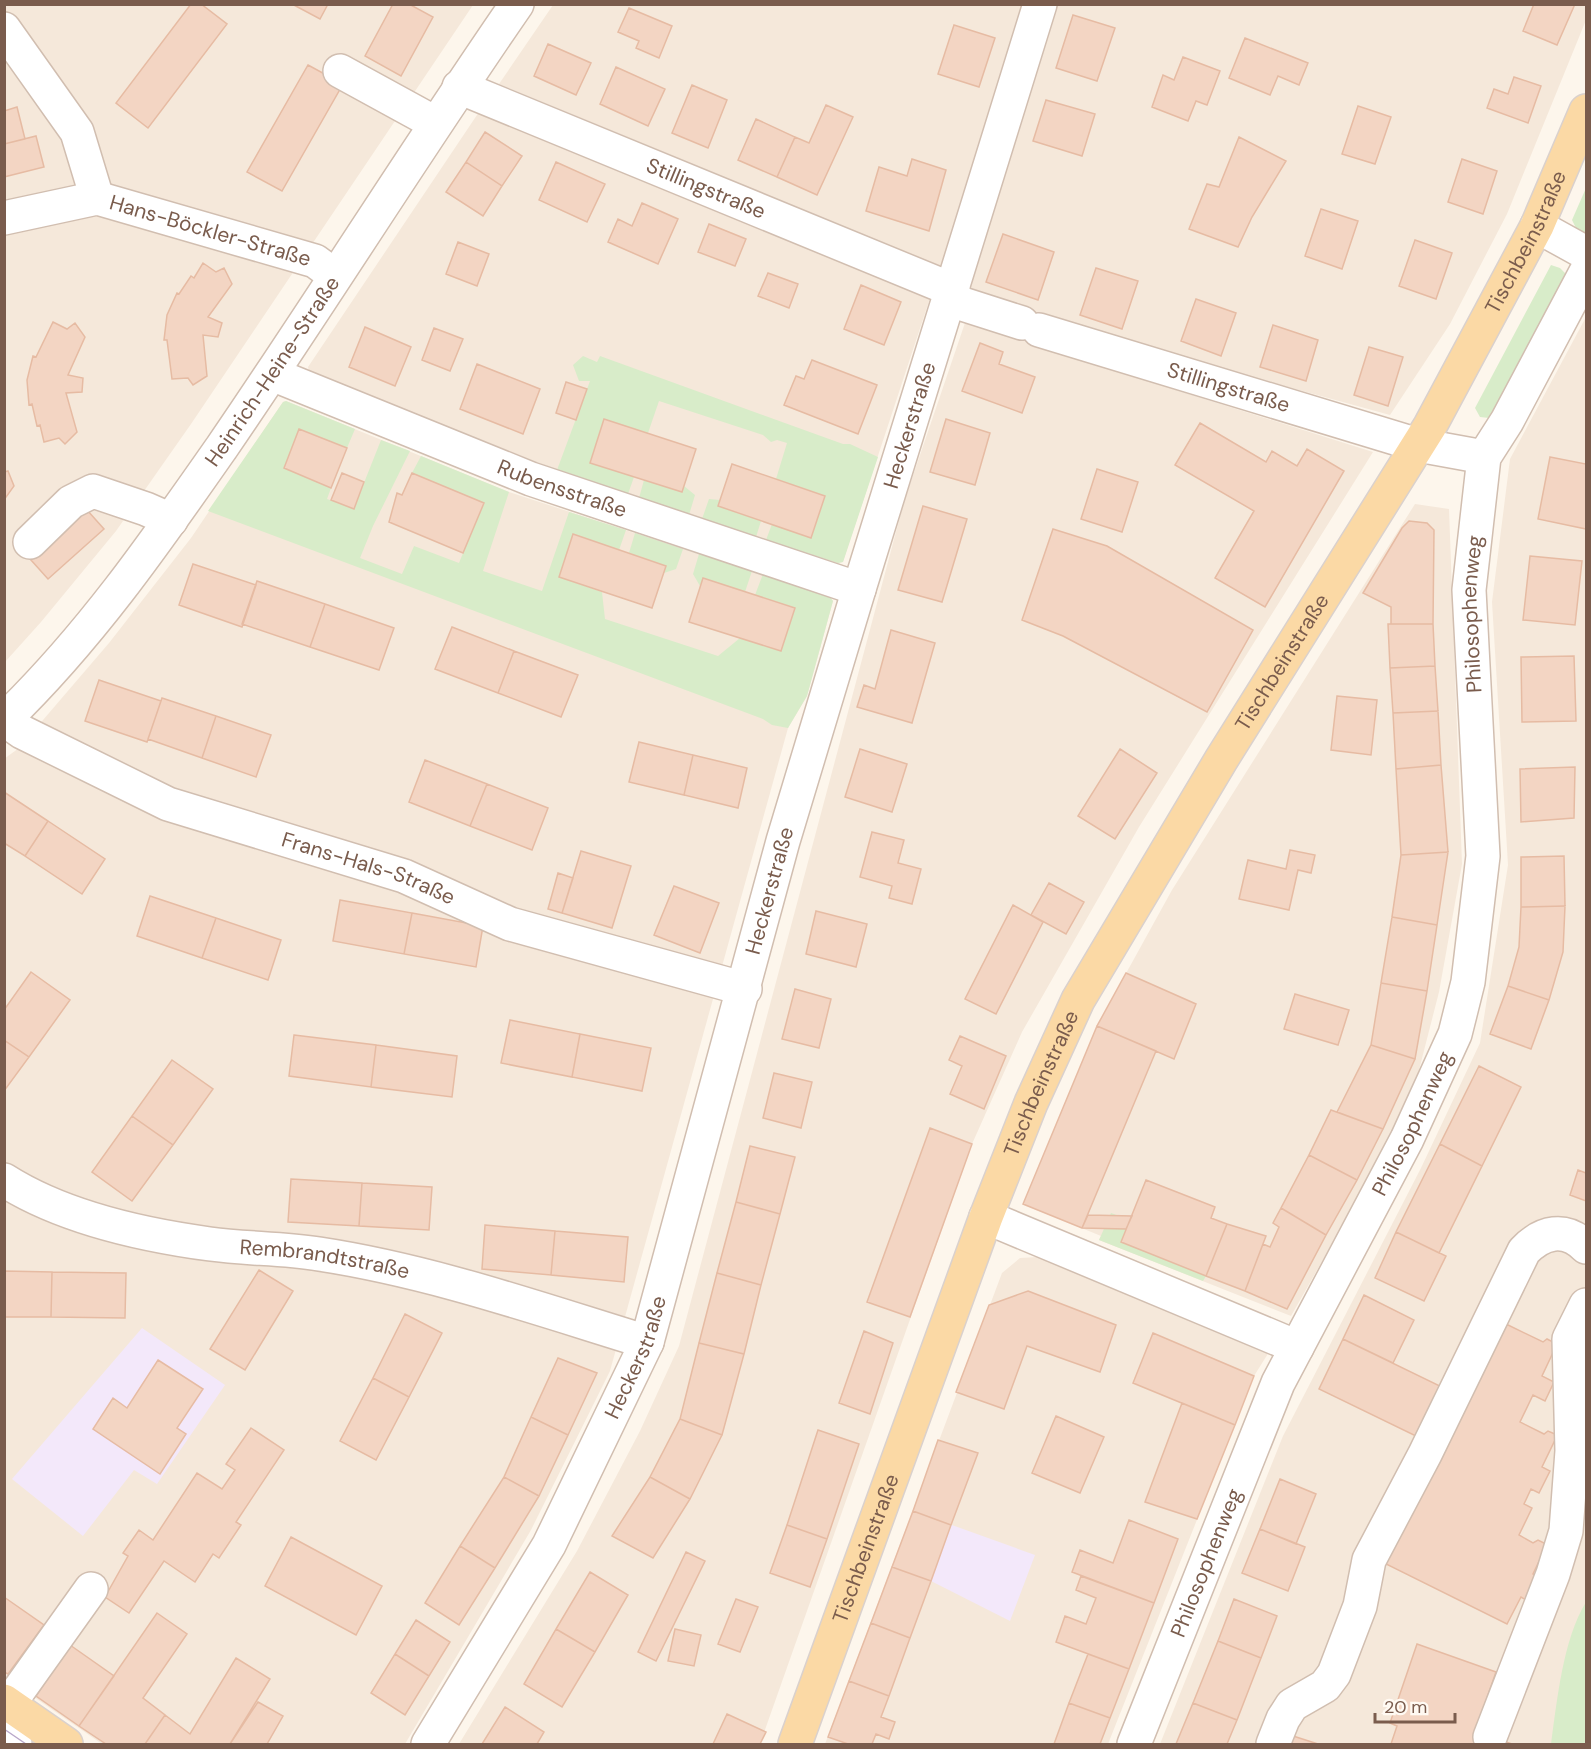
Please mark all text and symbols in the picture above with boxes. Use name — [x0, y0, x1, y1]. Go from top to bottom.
street label: Stillingstraße — [642, 151, 770, 226]
street label: Tischbeinstraße — [1478, 166, 1573, 319]
street label: Hans-Böckler-Straße — [106, 188, 314, 273]
street label: Heinrich-Heine-Straße — [199, 271, 346, 472]
street label: Stillingstraße — [1164, 356, 1293, 419]
street label: Heckerstraße — [877, 359, 942, 492]
street label: Rubensstraße — [493, 453, 630, 524]
street label: Philosophenweg — [1455, 534, 1489, 694]
street label: Tischbeinstraße — [1229, 588, 1336, 736]
street label: Heckerstraße — [739, 823, 800, 957]
street label: Frans-Hals-Straße — [278, 825, 460, 911]
street label: Tischbeinstraße — [997, 1006, 1085, 1161]
street label: Philosophenweg — [1365, 1046, 1459, 1201]
street label: Rembrandtstraße — [239, 1233, 412, 1286]
street label: Heckerstraße — [598, 1293, 673, 1424]
street label: Tischbeinstraße — [826, 1470, 906, 1627]
street label: Philosophenweg — [1164, 1484, 1249, 1641]
scale bar — [1375, 1686, 1454, 1724]
text: 20 m — [1384, 1695, 1427, 1719]

